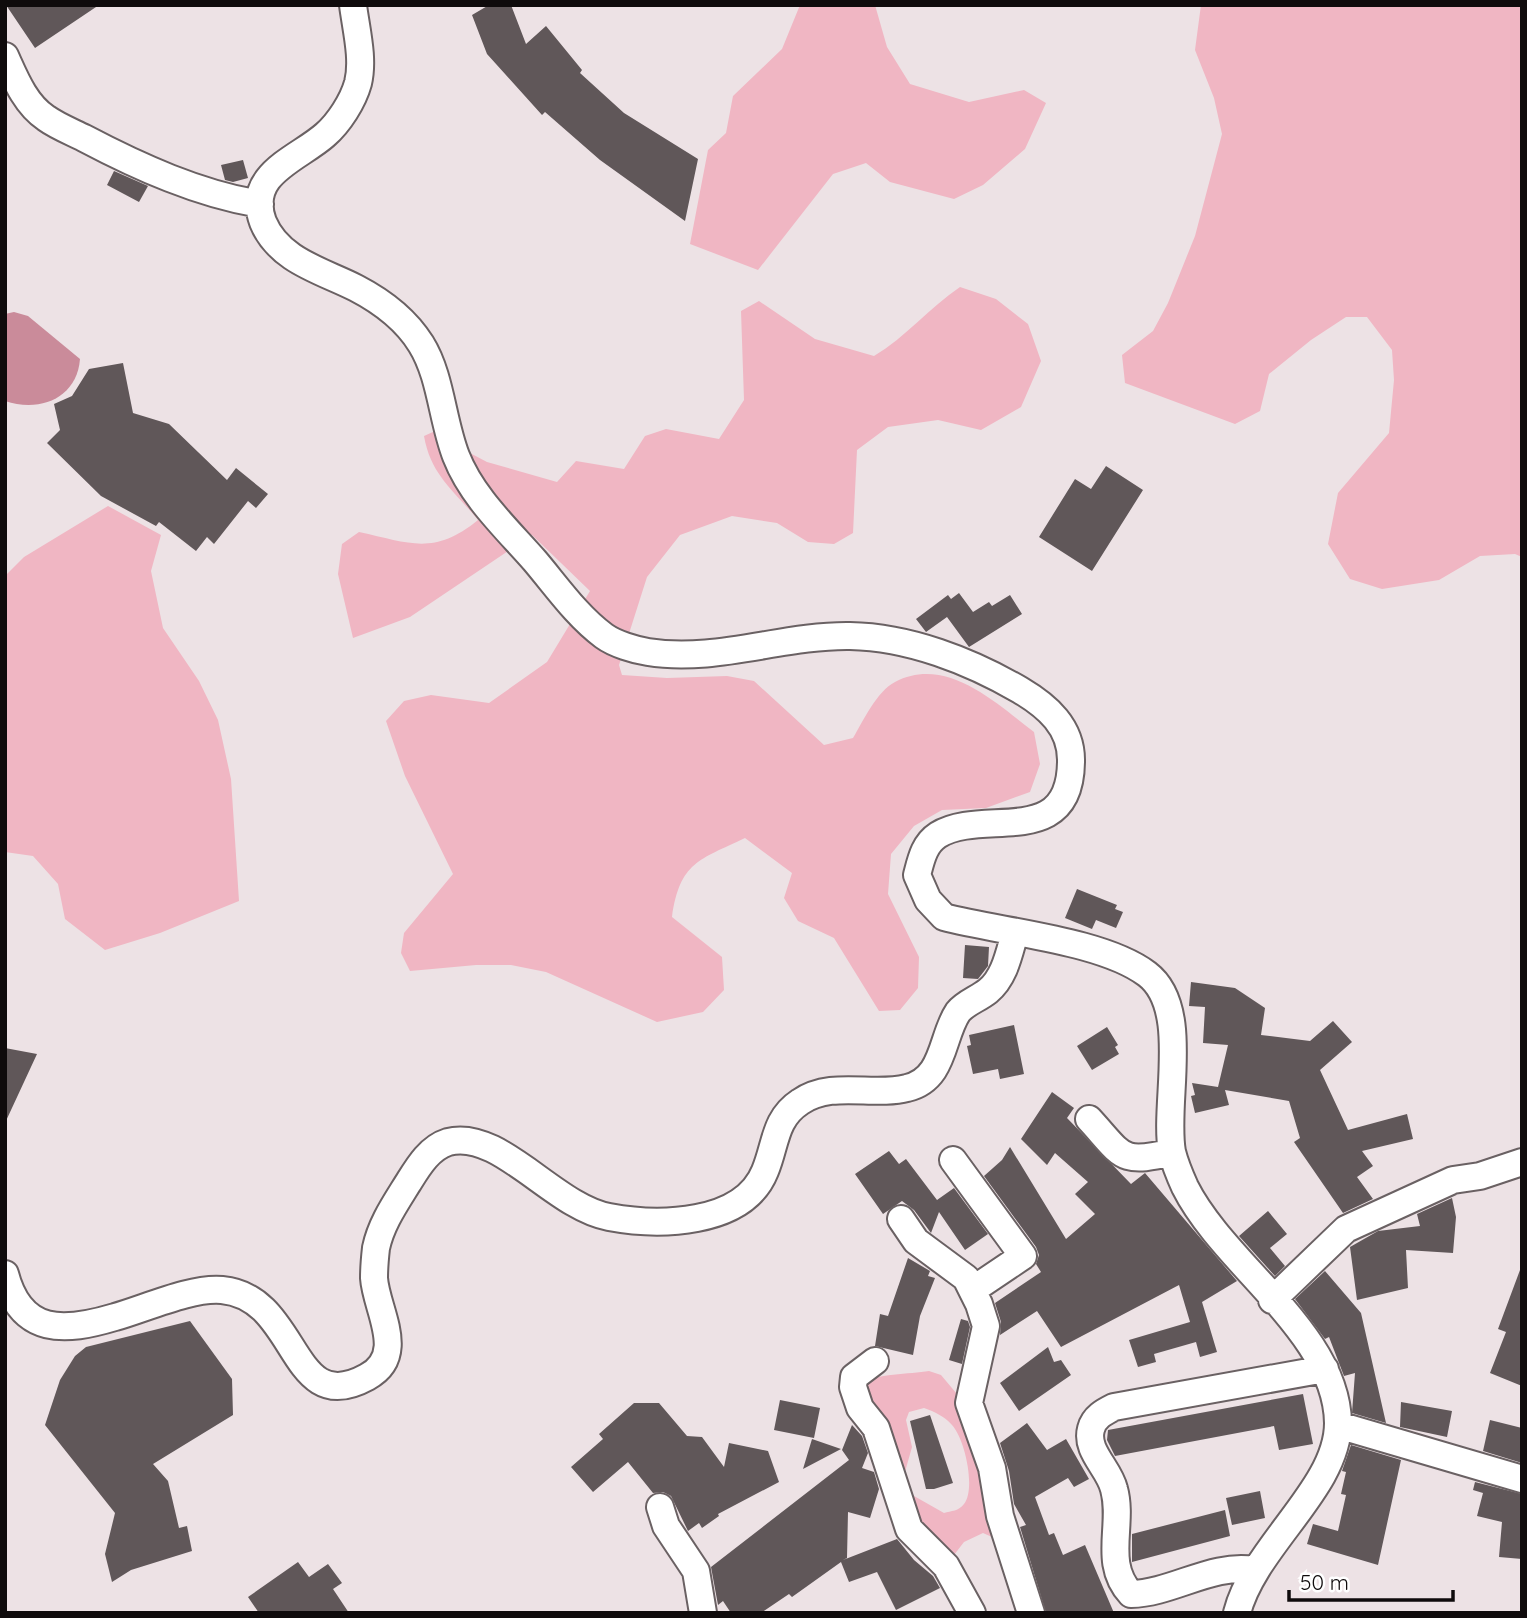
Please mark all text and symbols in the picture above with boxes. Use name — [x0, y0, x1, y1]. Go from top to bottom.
scale bar — [1289, 1558, 1454, 1602]
text: 50 m — [1300, 1569, 1349, 1595]

